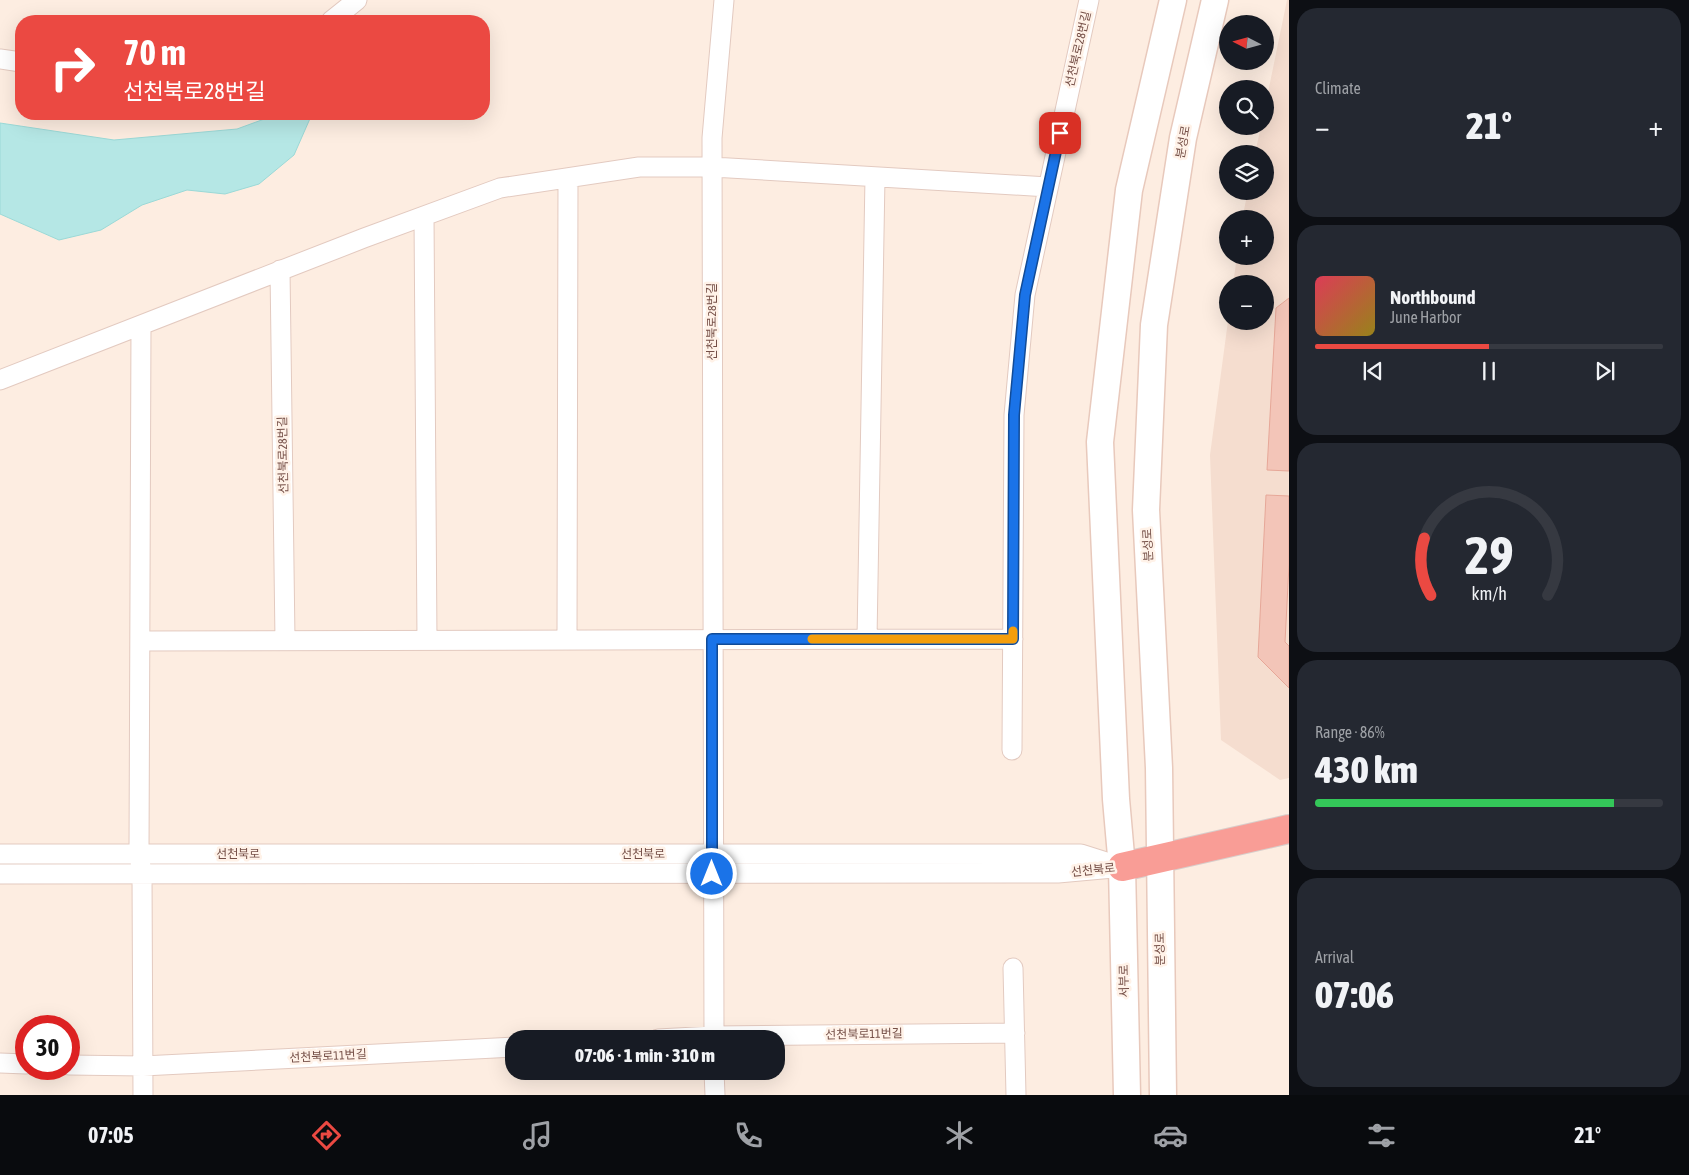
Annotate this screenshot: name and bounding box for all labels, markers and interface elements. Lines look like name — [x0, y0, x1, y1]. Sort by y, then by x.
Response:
street label: 선천북로28번길 — [1062, 10, 1094, 88]
north arrow — [1219, 15, 1274, 70]
map controls — [1219, 15, 1274, 330]
text: 70 m — [123, 32, 186, 72]
icon: right — [40, 35, 105, 100]
text: 선천북로28번길 — [123, 78, 265, 104]
text: Climate — [1315, 79, 1361, 97]
button: search — [1219, 80, 1274, 135]
text: 21° — [1466, 104, 1512, 147]
text: − — [1315, 110, 1330, 142]
text: + — [1648, 110, 1663, 142]
pin — [1039, 112, 1081, 154]
icon: arrive — [1046, 119, 1074, 147]
street label: 분성로 — [1173, 124, 1193, 160]
button: layers — [1219, 145, 1274, 200]
button: + — [1219, 210, 1274, 265]
button: − — [1219, 275, 1274, 330]
street label: 선천북로28번길 — [705, 283, 719, 361]
text: Northbound — [1390, 286, 1476, 308]
text: June Harbor — [1390, 308, 1461, 326]
icon: previous — [1359, 357, 1387, 385]
icon: pause — [1475, 357, 1503, 385]
icon: next — [1591, 357, 1619, 385]
street label: 선천북로28번길 — [275, 416, 291, 494]
text: 29 — [1465, 525, 1513, 585]
street label: 분성로 — [1140, 528, 1156, 562]
text: km/h — [1471, 583, 1507, 604]
text: Range · 86% — [1315, 723, 1385, 741]
text: 430 km — [1315, 748, 1418, 791]
street label: 선천북로 — [216, 847, 260, 861]
street label: 선천북로 — [621, 847, 665, 861]
position arrow — [685, 847, 737, 899]
street label: 선천북로 — [1070, 861, 1116, 879]
street label: 분성로 — [1153, 932, 1167, 966]
text: Arrival — [1315, 948, 1354, 966]
street label: 서부로 — [1117, 964, 1131, 998]
text: 07:06 — [1315, 973, 1394, 1016]
speed limit sign: 30 — [15, 1015, 80, 1080]
street label: 선천북로11번길 — [825, 1026, 903, 1042]
text: 07:06 · 1 min · 310 m — [575, 1044, 715, 1066]
street label: 선천북로11번길 — [289, 1047, 367, 1065]
icon: directions — [309, 1118, 344, 1153]
icon: music — [520, 1118, 555, 1153]
icon: phone — [731, 1118, 766, 1153]
icon: climate — [942, 1118, 977, 1153]
icon: car — [1153, 1118, 1188, 1153]
icon: filters — [1364, 1118, 1399, 1153]
text: 07:05 — [88, 1122, 134, 1148]
text: 21° — [1574, 1122, 1601, 1148]

